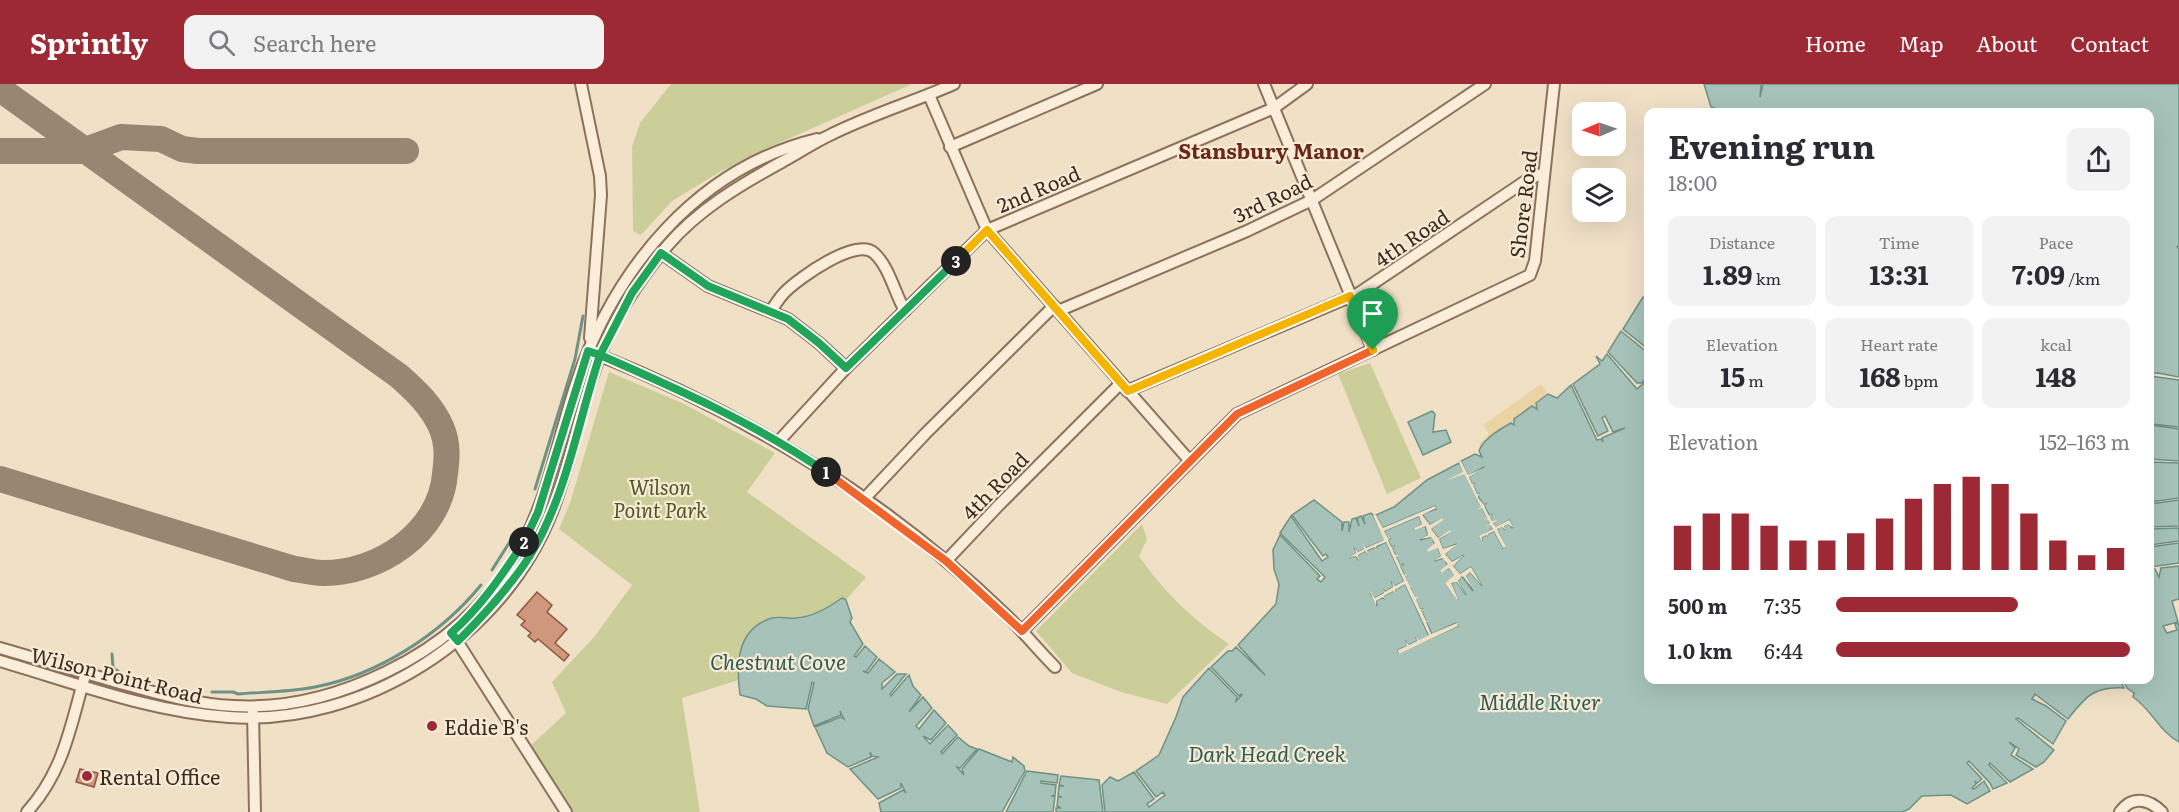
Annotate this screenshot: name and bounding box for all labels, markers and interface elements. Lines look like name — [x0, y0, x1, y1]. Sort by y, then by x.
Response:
search box — [184, 15, 604, 69]
text: Sprintly — [30, 21, 148, 63]
icon: search — [205, 26, 238, 59]
text: Search here — [253, 26, 376, 59]
text: Home — [1805, 27, 1866, 58]
text: Map — [1899, 27, 1943, 58]
text: About — [1976, 27, 2038, 58]
text: Contact — [2071, 27, 2149, 58]
north arrow — [1572, 102, 1626, 156]
map controls — [1572, 102, 1626, 222]
text: Evening run — [1668, 120, 1875, 169]
button: share — [2067, 128, 2130, 191]
district label: Stansbury Manor — [1178, 134, 1364, 165]
street label: Shore Road — [1500, 148, 1544, 260]
street label: 2nd Road — [992, 157, 1084, 219]
street label: 3rd Road — [1227, 165, 1317, 229]
text: 18:00 — [1668, 167, 1717, 197]
button: layers — [1572, 168, 1626, 222]
street label: 4th Road — [1367, 201, 1455, 273]
text: Distance — [1709, 230, 1775, 254]
text: Time — [1879, 230, 1919, 254]
text: Pace — [2039, 230, 2073, 254]
pin: 3 — [941, 246, 971, 276]
text: 3 — [952, 249, 960, 273]
text: 1.89 — [1703, 254, 1753, 293]
text: 13:31 — [1870, 254, 1928, 293]
text: 7:09 — [2012, 254, 2065, 293]
text: km — [1753, 266, 1781, 290]
text: /km — [2065, 266, 2100, 290]
pin — [1347, 288, 1398, 350]
icon: arrive — [1356, 297, 1389, 330]
text: Elevation — [1706, 332, 1778, 356]
text: Heart rate — [1860, 332, 1938, 356]
text: kcal — [2040, 332, 2072, 356]
text: 15 — [1720, 356, 1745, 395]
text: 168 — [1859, 356, 1901, 395]
text: 148 — [2036, 356, 2076, 395]
text: m — [1745, 368, 1764, 392]
text: bpm — [1901, 368, 1939, 392]
text: Elevation — [1668, 426, 1758, 456]
text: 152–163 m — [2039, 426, 2130, 456]
street label: 4th Road — [954, 444, 1034, 526]
pin: 1 — [811, 457, 841, 487]
text: 1 — [823, 460, 829, 484]
park label: Wilson Point Park — [613, 471, 707, 524]
pin: 2 — [509, 527, 539, 557]
text: 2 — [520, 530, 528, 554]
text: 500 m — [1668, 590, 1727, 620]
text: 7:35 — [1764, 590, 1801, 620]
text: 1.0 km — [1668, 635, 1733, 665]
text: 6:44 — [1764, 635, 1803, 665]
street label: Wilson Point Road — [28, 638, 206, 710]
water label: Chestnut Cove — [710, 645, 846, 676]
water label: Middle River — [1479, 685, 1601, 716]
place label: Eddie B's — [444, 711, 528, 741]
marker: Eddie B's — [425, 719, 439, 733]
water label: Dark Head Creek — [1188, 737, 1347, 768]
place label: Rental Office — [99, 761, 220, 791]
marker: Rental Office — [80, 769, 94, 783]

